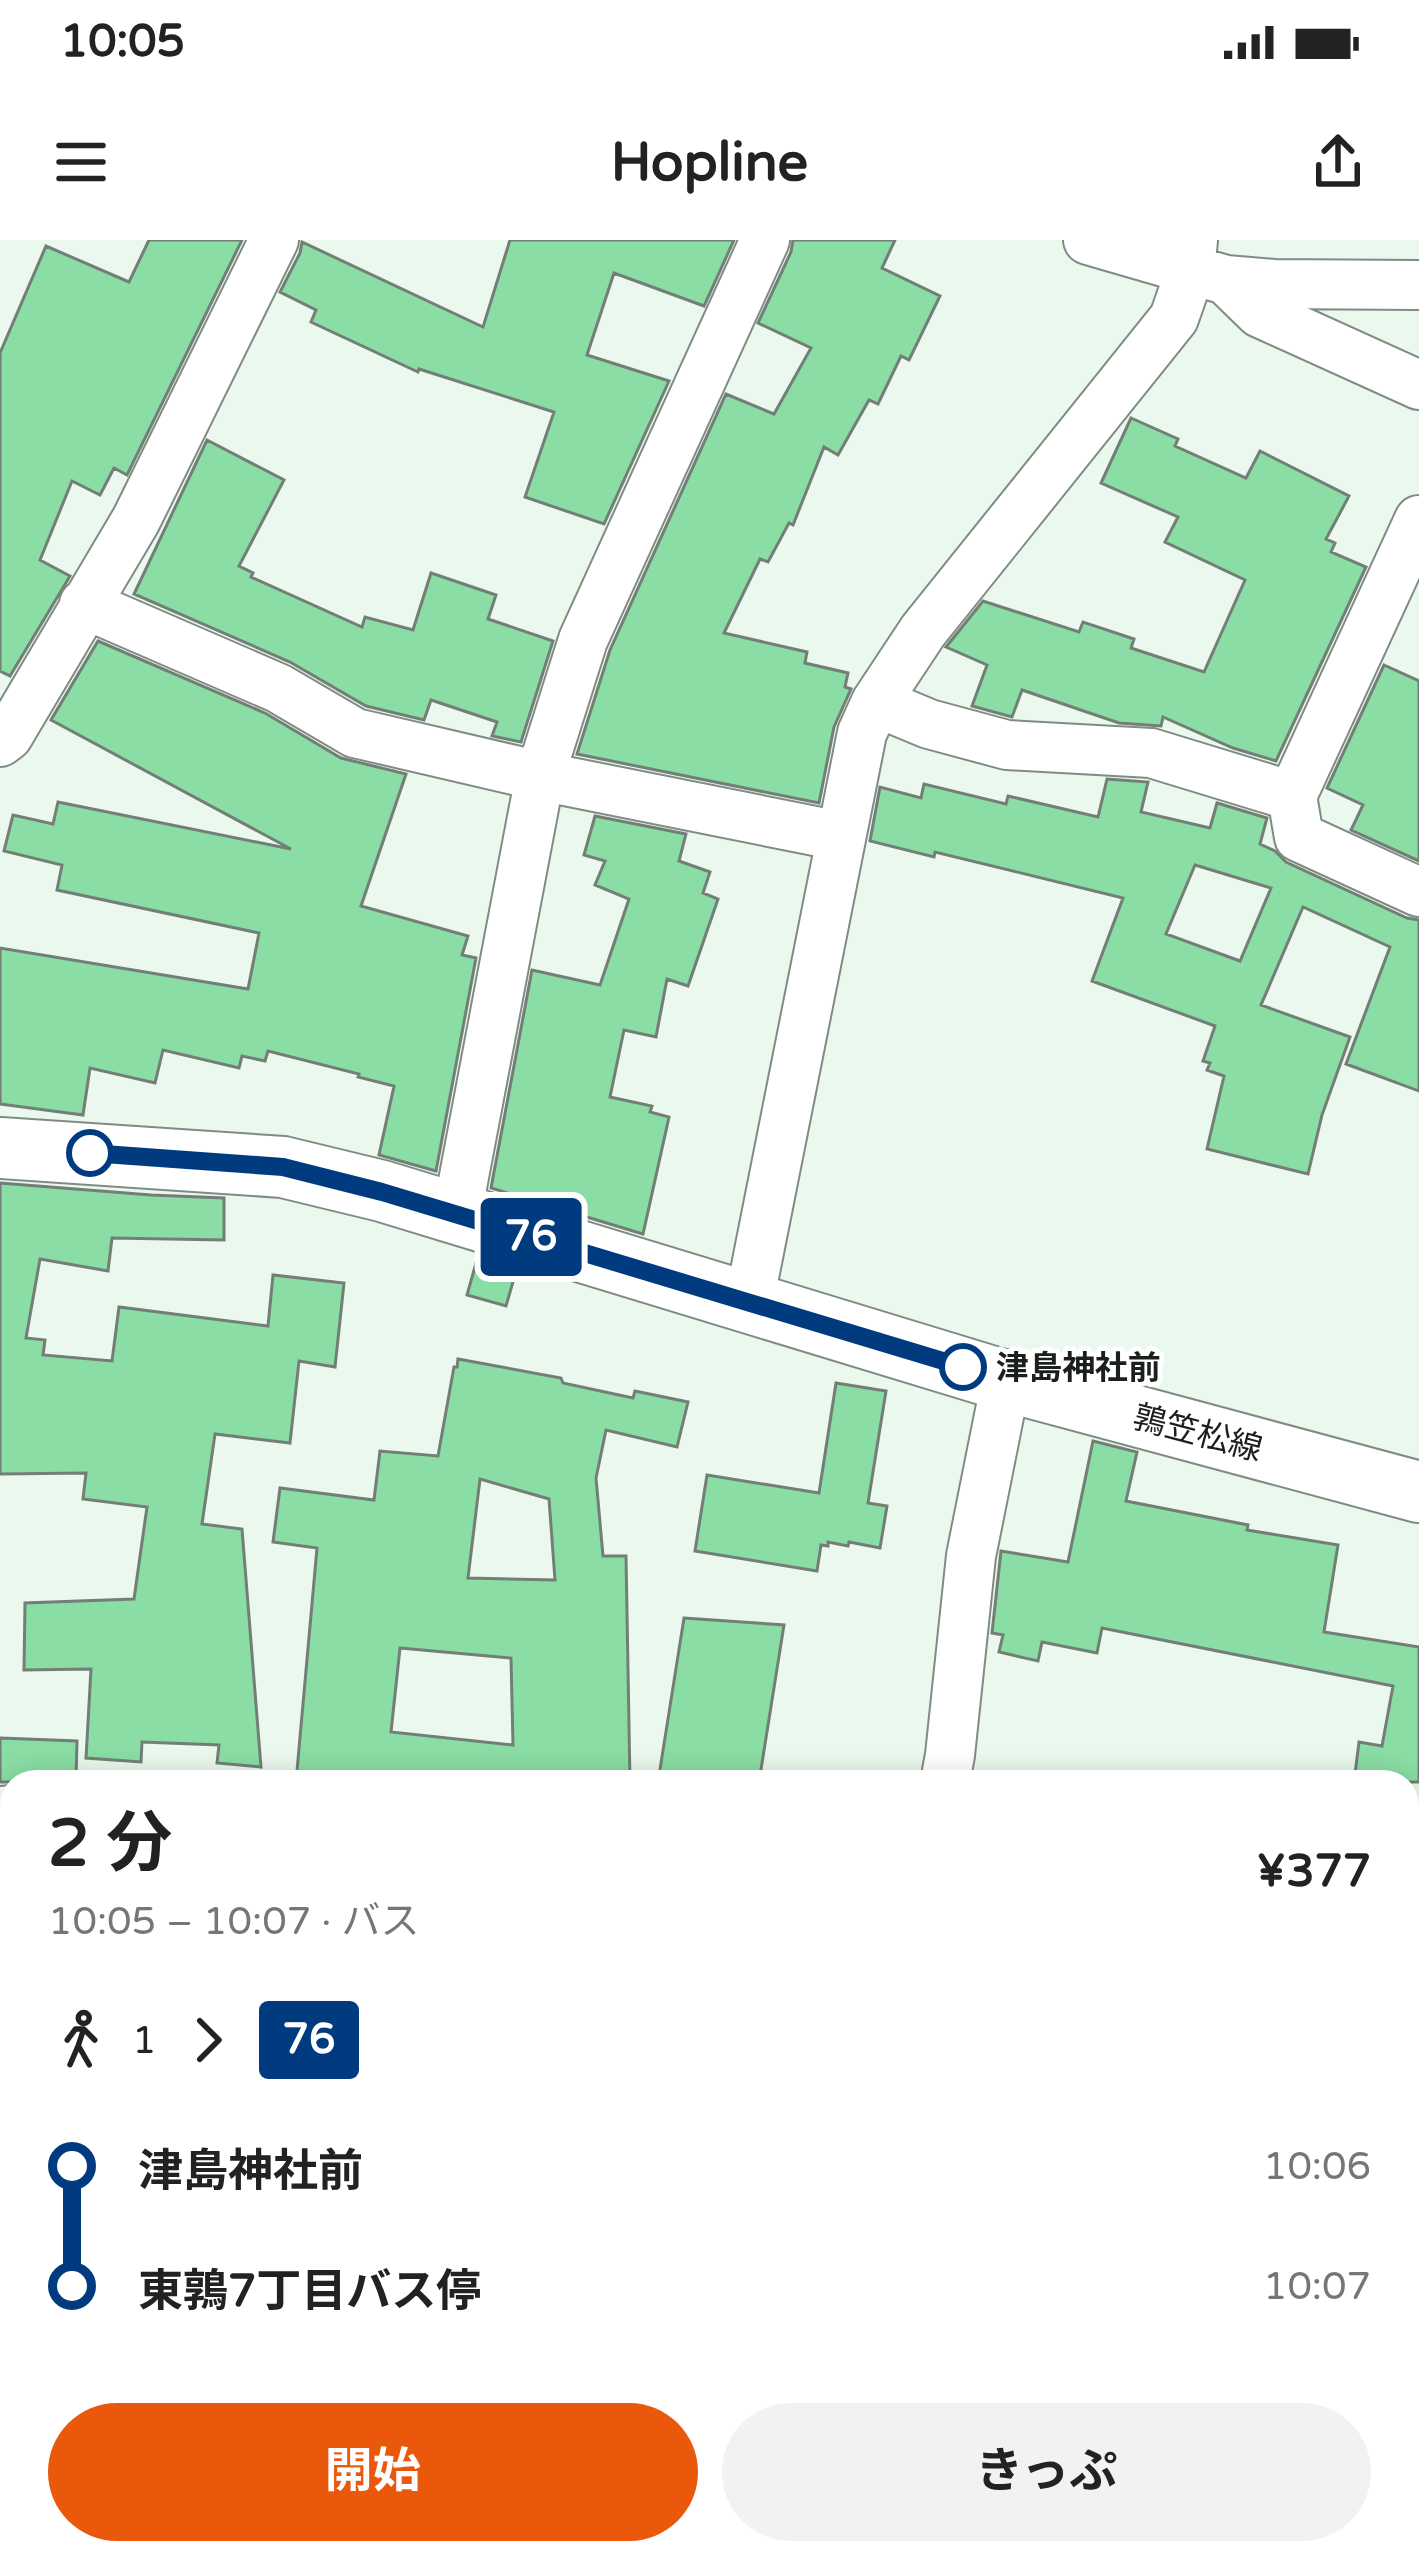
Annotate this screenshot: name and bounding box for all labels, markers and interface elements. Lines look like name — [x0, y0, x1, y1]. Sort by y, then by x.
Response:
text: 10:05 — [60, 15, 185, 69]
icon: menu — [48, 129, 114, 195]
icon: share — [1305, 129, 1371, 195]
text: Hopline — [611, 130, 808, 195]
unlabelled marker — [68, 1131, 112, 1175]
line badge: 76 — [477, 1198, 585, 1276]
text: 76 — [505, 1211, 557, 1262]
marker: 津島神社前 — [941, 1345, 985, 1389]
place label: 津島神社前 — [996, 1349, 1161, 1388]
street label: 鶉笠松線 — [1129, 1398, 1266, 1469]
text: 2 分 — [48, 1804, 173, 1884]
text: ¥377 — [1257, 1845, 1371, 1899]
text: 10:05 – 10:07 · バス — [48, 1898, 420, 1945]
icon: walk — [48, 2007, 114, 2073]
icon: forward — [175, 2007, 241, 2073]
text: 76 — [283, 2014, 335, 2065]
text: 1 — [132, 2017, 157, 2064]
text: 10:06 — [1263, 2143, 1371, 2190]
text: 津島神社前 — [138, 2145, 363, 2199]
text: 10:07 — [1263, 2263, 1371, 2310]
text: 東鶉7丁目バス停 — [138, 2265, 481, 2319]
button: 開始 — [48, 2403, 698, 2541]
button: きっぷ — [722, 2403, 1371, 2541]

